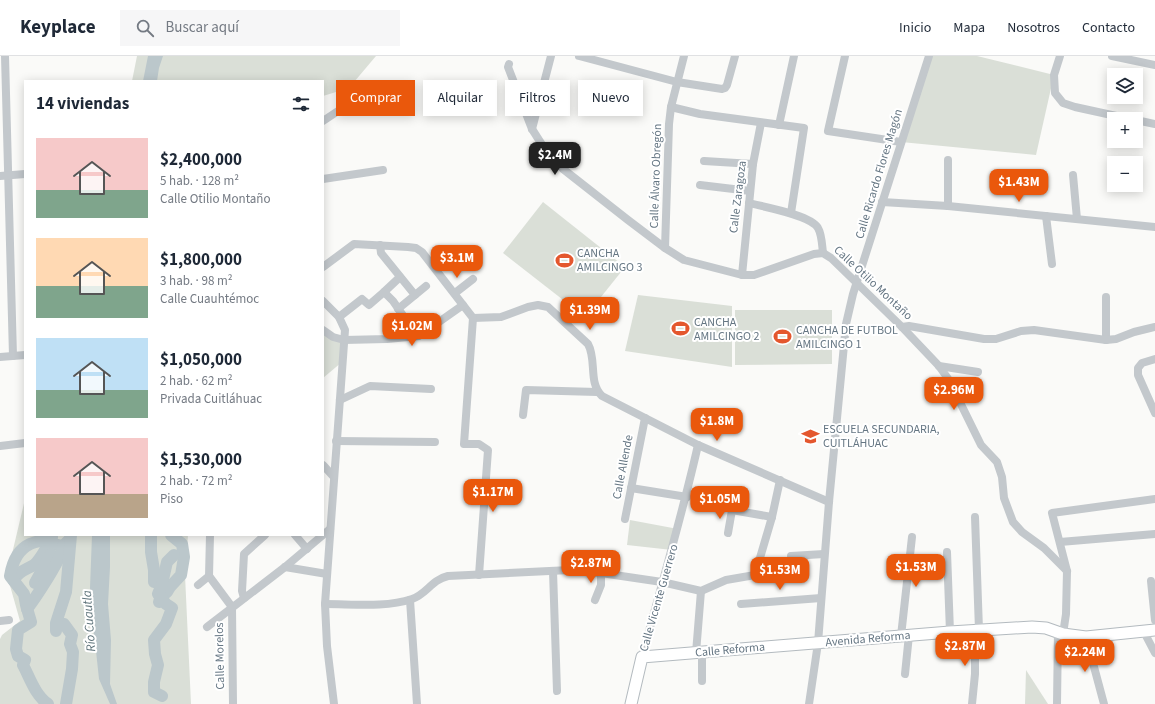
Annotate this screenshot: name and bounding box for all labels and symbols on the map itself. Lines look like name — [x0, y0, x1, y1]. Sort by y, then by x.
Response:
street label: Calle Ricardo Flores Magón — [851, 107, 907, 241]
street label: Calle Álvaro Obregón — [646, 123, 666, 229]
pin: $2.4M — [527, 142, 583, 176]
street label: Calle Zaragoza — [725, 160, 751, 234]
pin: $1.43M — [986, 169, 1052, 203]
street label: Calle Otilio Montaño — [830, 242, 916, 324]
pin: $3.1M — [429, 245, 485, 279]
place label: CANCHA AMILCINGO 3 — [577, 245, 642, 276]
sports icon: CANCHA AMILCINGO 3 — [554, 250, 574, 270]
pin: $1.39M — [557, 297, 623, 331]
pin: $1.02M — [379, 313, 445, 347]
place label: CANCHA AMILCINGO 2 — [694, 314, 759, 345]
sports icon: CANCHA AMILCINGO 2 — [671, 319, 691, 339]
place label: CANCHA DE FUTBOL AMILCINGO 1 — [796, 322, 898, 353]
sports icon: CANCHA DE FUTBOL AMILCINGO 1 — [773, 327, 793, 347]
pin: $2.96M — [921, 377, 987, 411]
pin: $1.8M — [689, 408, 745, 442]
place label: ESCUELA SECUNDARIA, CUITLÁHUAC — [823, 421, 939, 452]
school or university icon: ESCUELA SECUNDARIA, CUITLÁHUAC — [800, 426, 820, 446]
street label: Calle Allende — [608, 433, 638, 501]
pin: $1.17M — [460, 479, 526, 513]
pin: $1.05M — [687, 486, 753, 520]
street label: Calle Vicente Guerrero — [636, 542, 682, 654]
pin: $2.87M — [558, 550, 624, 584]
pin: $1.53M — [883, 554, 949, 588]
pin: $1.53M — [747, 557, 813, 591]
water label: Río Cuautla — [78, 590, 100, 652]
street label: Calle Morelos — [211, 622, 229, 690]
street label: Avenida Reforma — [825, 627, 911, 651]
pin: $2.87M — [932, 633, 998, 667]
street label: Calle Reforma — [694, 638, 766, 662]
pin: $2.24M — [1052, 639, 1118, 673]

